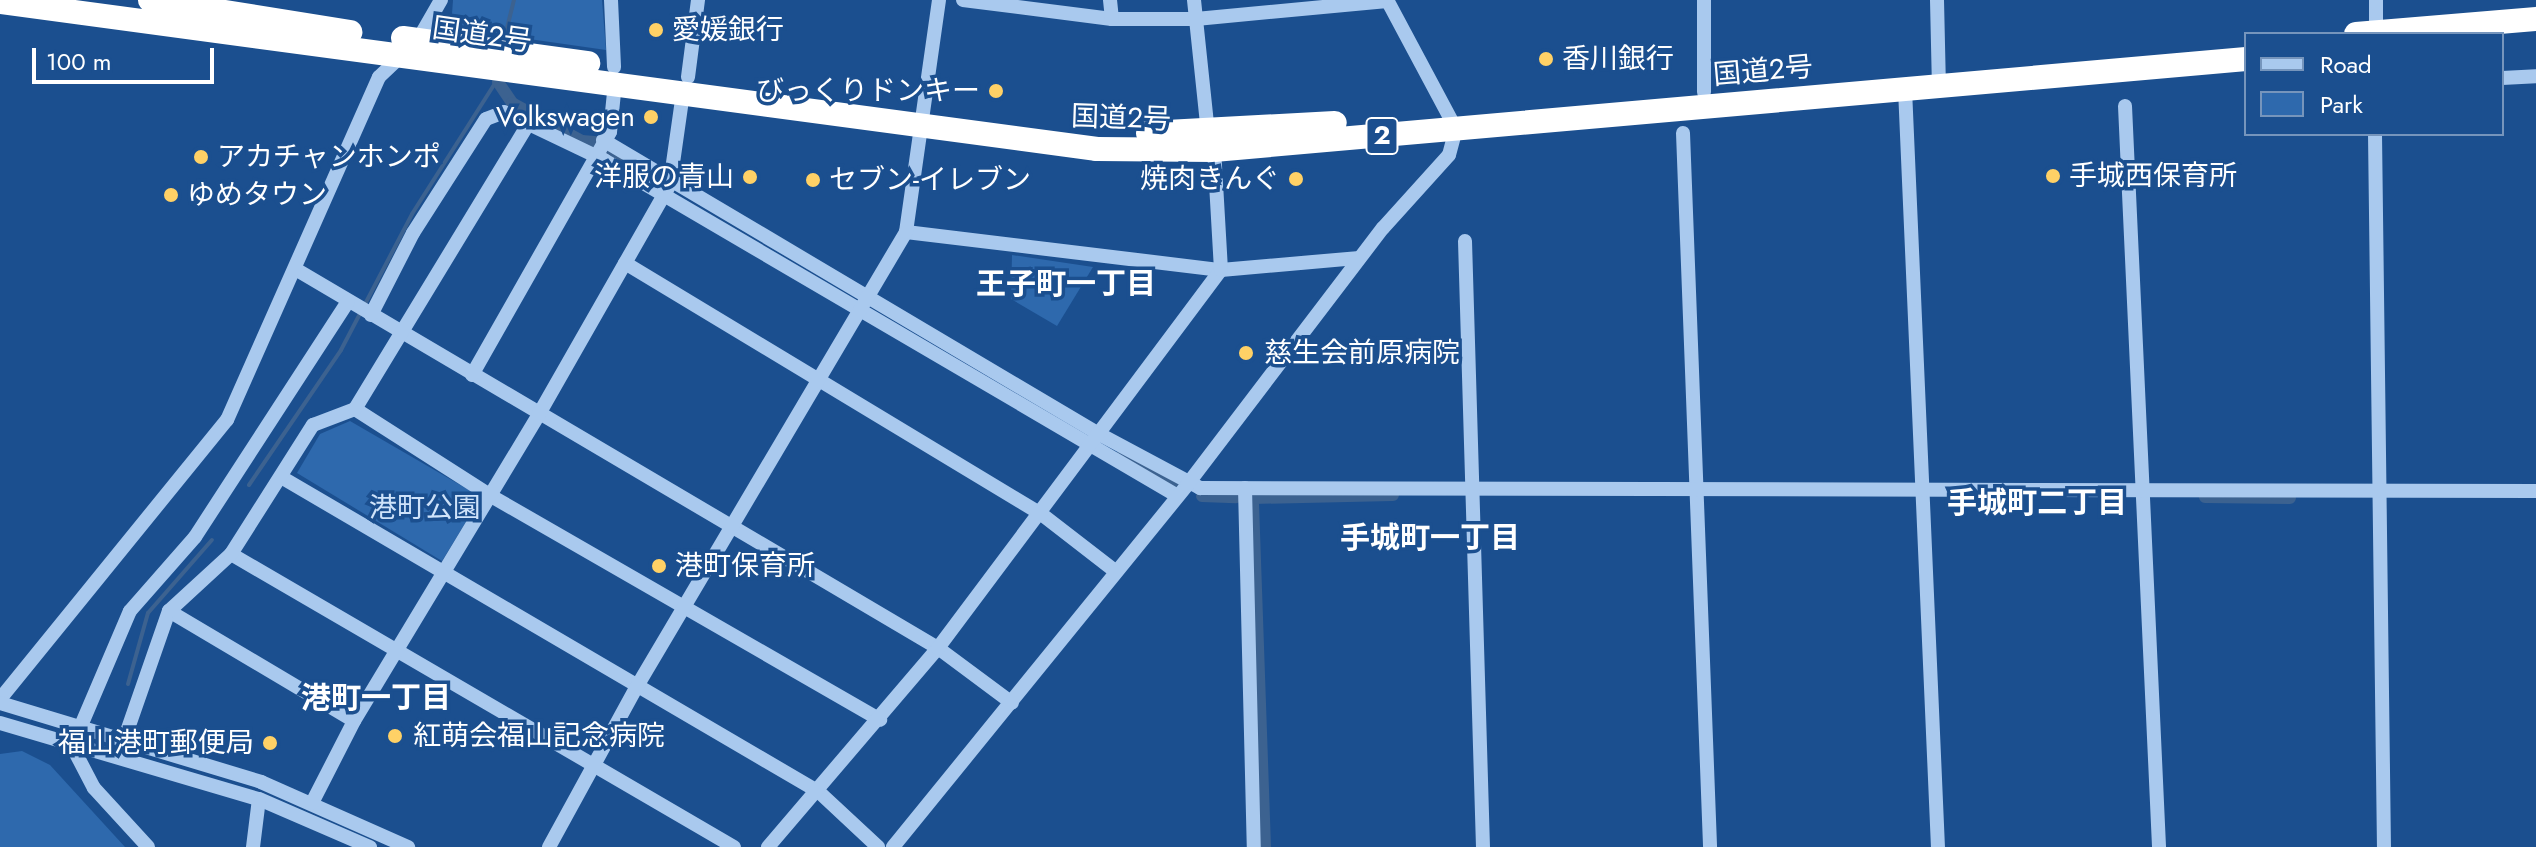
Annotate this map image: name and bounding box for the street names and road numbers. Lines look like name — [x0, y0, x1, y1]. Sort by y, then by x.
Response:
street label: 国道2号 — [430, 11, 534, 59]
street label: 国道2号 — [1712, 50, 1814, 92]
street label: 国道2号 — [1070, 99, 1172, 137]
road number: 2 — [1364, 114, 1400, 158]

